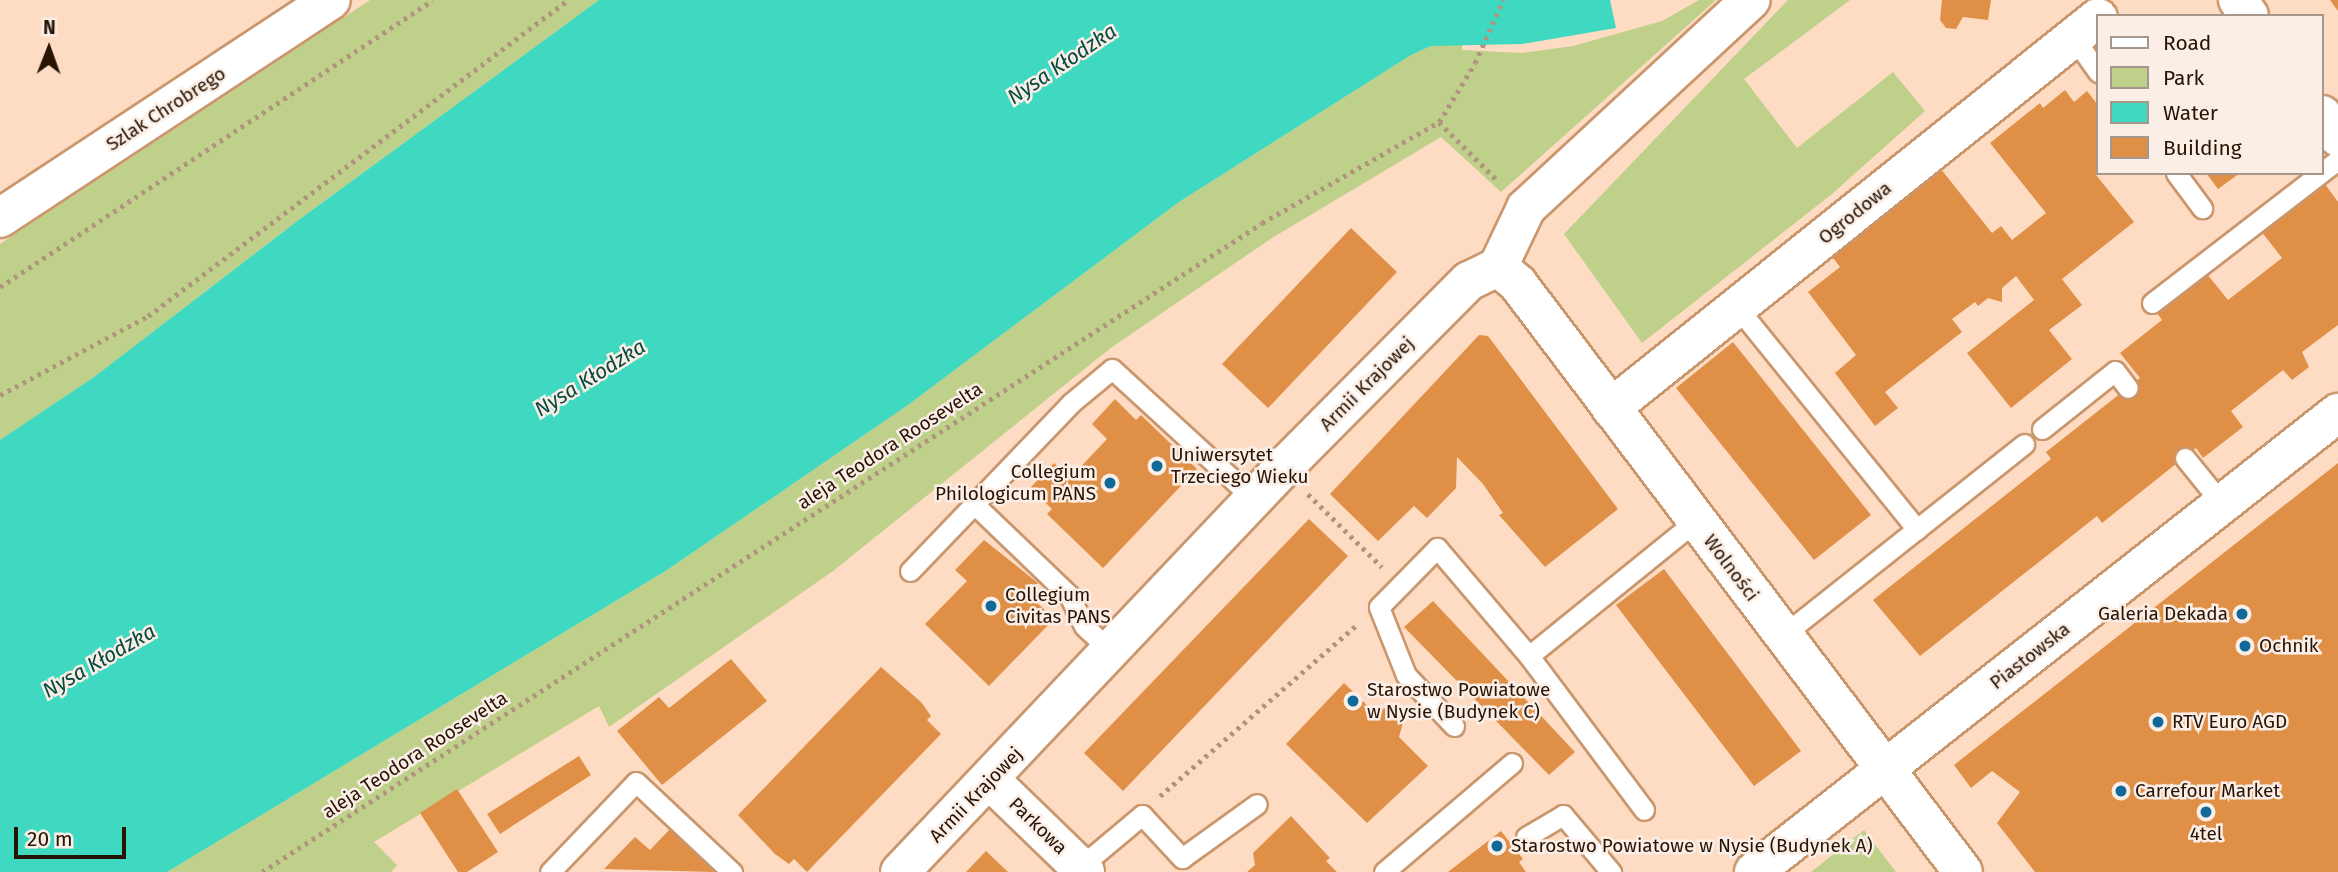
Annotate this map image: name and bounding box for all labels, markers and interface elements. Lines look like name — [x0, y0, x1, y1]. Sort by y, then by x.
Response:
north arrow — [14, 14, 84, 84]
legend — [2096, 14, 2324, 175]
text: N — [43, 16, 56, 39]
water label: Nysa Kłodzka — [1003, 18, 1121, 110]
text: Road — [2163, 30, 2211, 56]
street label: Szlak Chrobrego — [102, 62, 230, 156]
text: Park — [2163, 65, 2204, 91]
text: Water — [2163, 100, 2218, 126]
text: Building — [2163, 135, 2242, 161]
street label: Ogrodowa — [1814, 177, 1896, 249]
street label: Armii Krajowej — [1315, 332, 1419, 436]
water label: Nysa Kłodzka — [530, 334, 650, 422]
street label: aleja Teodora Roosevelta — [793, 378, 987, 514]
place label: Uniwersytet Trzeciego Wieku — [1171, 444, 1308, 488]
marker: Uniwersytet Trzeciego Wieku — [1149, 458, 1165, 474]
place label: Collegium Philologicum PANS — [935, 461, 1096, 505]
marker: Collegium Philologicum PANS — [1102, 475, 1118, 491]
street label: Wolności — [1699, 530, 1763, 606]
place label: Collegium Civitas PANS — [1005, 584, 1111, 628]
marker: Collegium Civitas PANS — [983, 598, 999, 614]
place label: Galeria Dekada — [2098, 603, 2228, 625]
marker: Galeria Dekada — [2234, 606, 2250, 622]
street label: Piastowska — [1985, 618, 2075, 694]
water label: Nysa Kłodzka — [38, 619, 160, 703]
place label: Ochnik — [2259, 635, 2319, 657]
marker: Ochnik — [2237, 638, 2253, 654]
place label: Starostwo Powiatowe w Nysie (Budynek C) — [1367, 679, 1550, 723]
street label: aleja Teodora Roosevelta — [318, 687, 512, 823]
marker: Starostwo Powiatowe w Nysie (Budynek C) — [1345, 693, 1361, 709]
place label: RTV Euro AGD — [2172, 711, 2287, 733]
marker: RTV Euro AGD — [2150, 714, 2166, 730]
street label: Armii Krajowej — [925, 742, 1027, 848]
place label: Carrefour Market — [2135, 780, 2280, 802]
marker: Carrefour Market — [2113, 783, 2129, 799]
street label: Parkowa — [1004, 793, 1072, 859]
marker: 4tel — [2198, 804, 2214, 820]
scale bar — [18, 812, 130, 856]
place label: 4tel — [2190, 823, 2222, 845]
text: 20 m — [27, 826, 73, 852]
place label: Starostwo Powiatowe w Nysie (Budynek A) — [1511, 835, 1873, 857]
marker: Starostwo Powiatowe w Nysie (Budynek A) — [1489, 838, 1505, 854]

